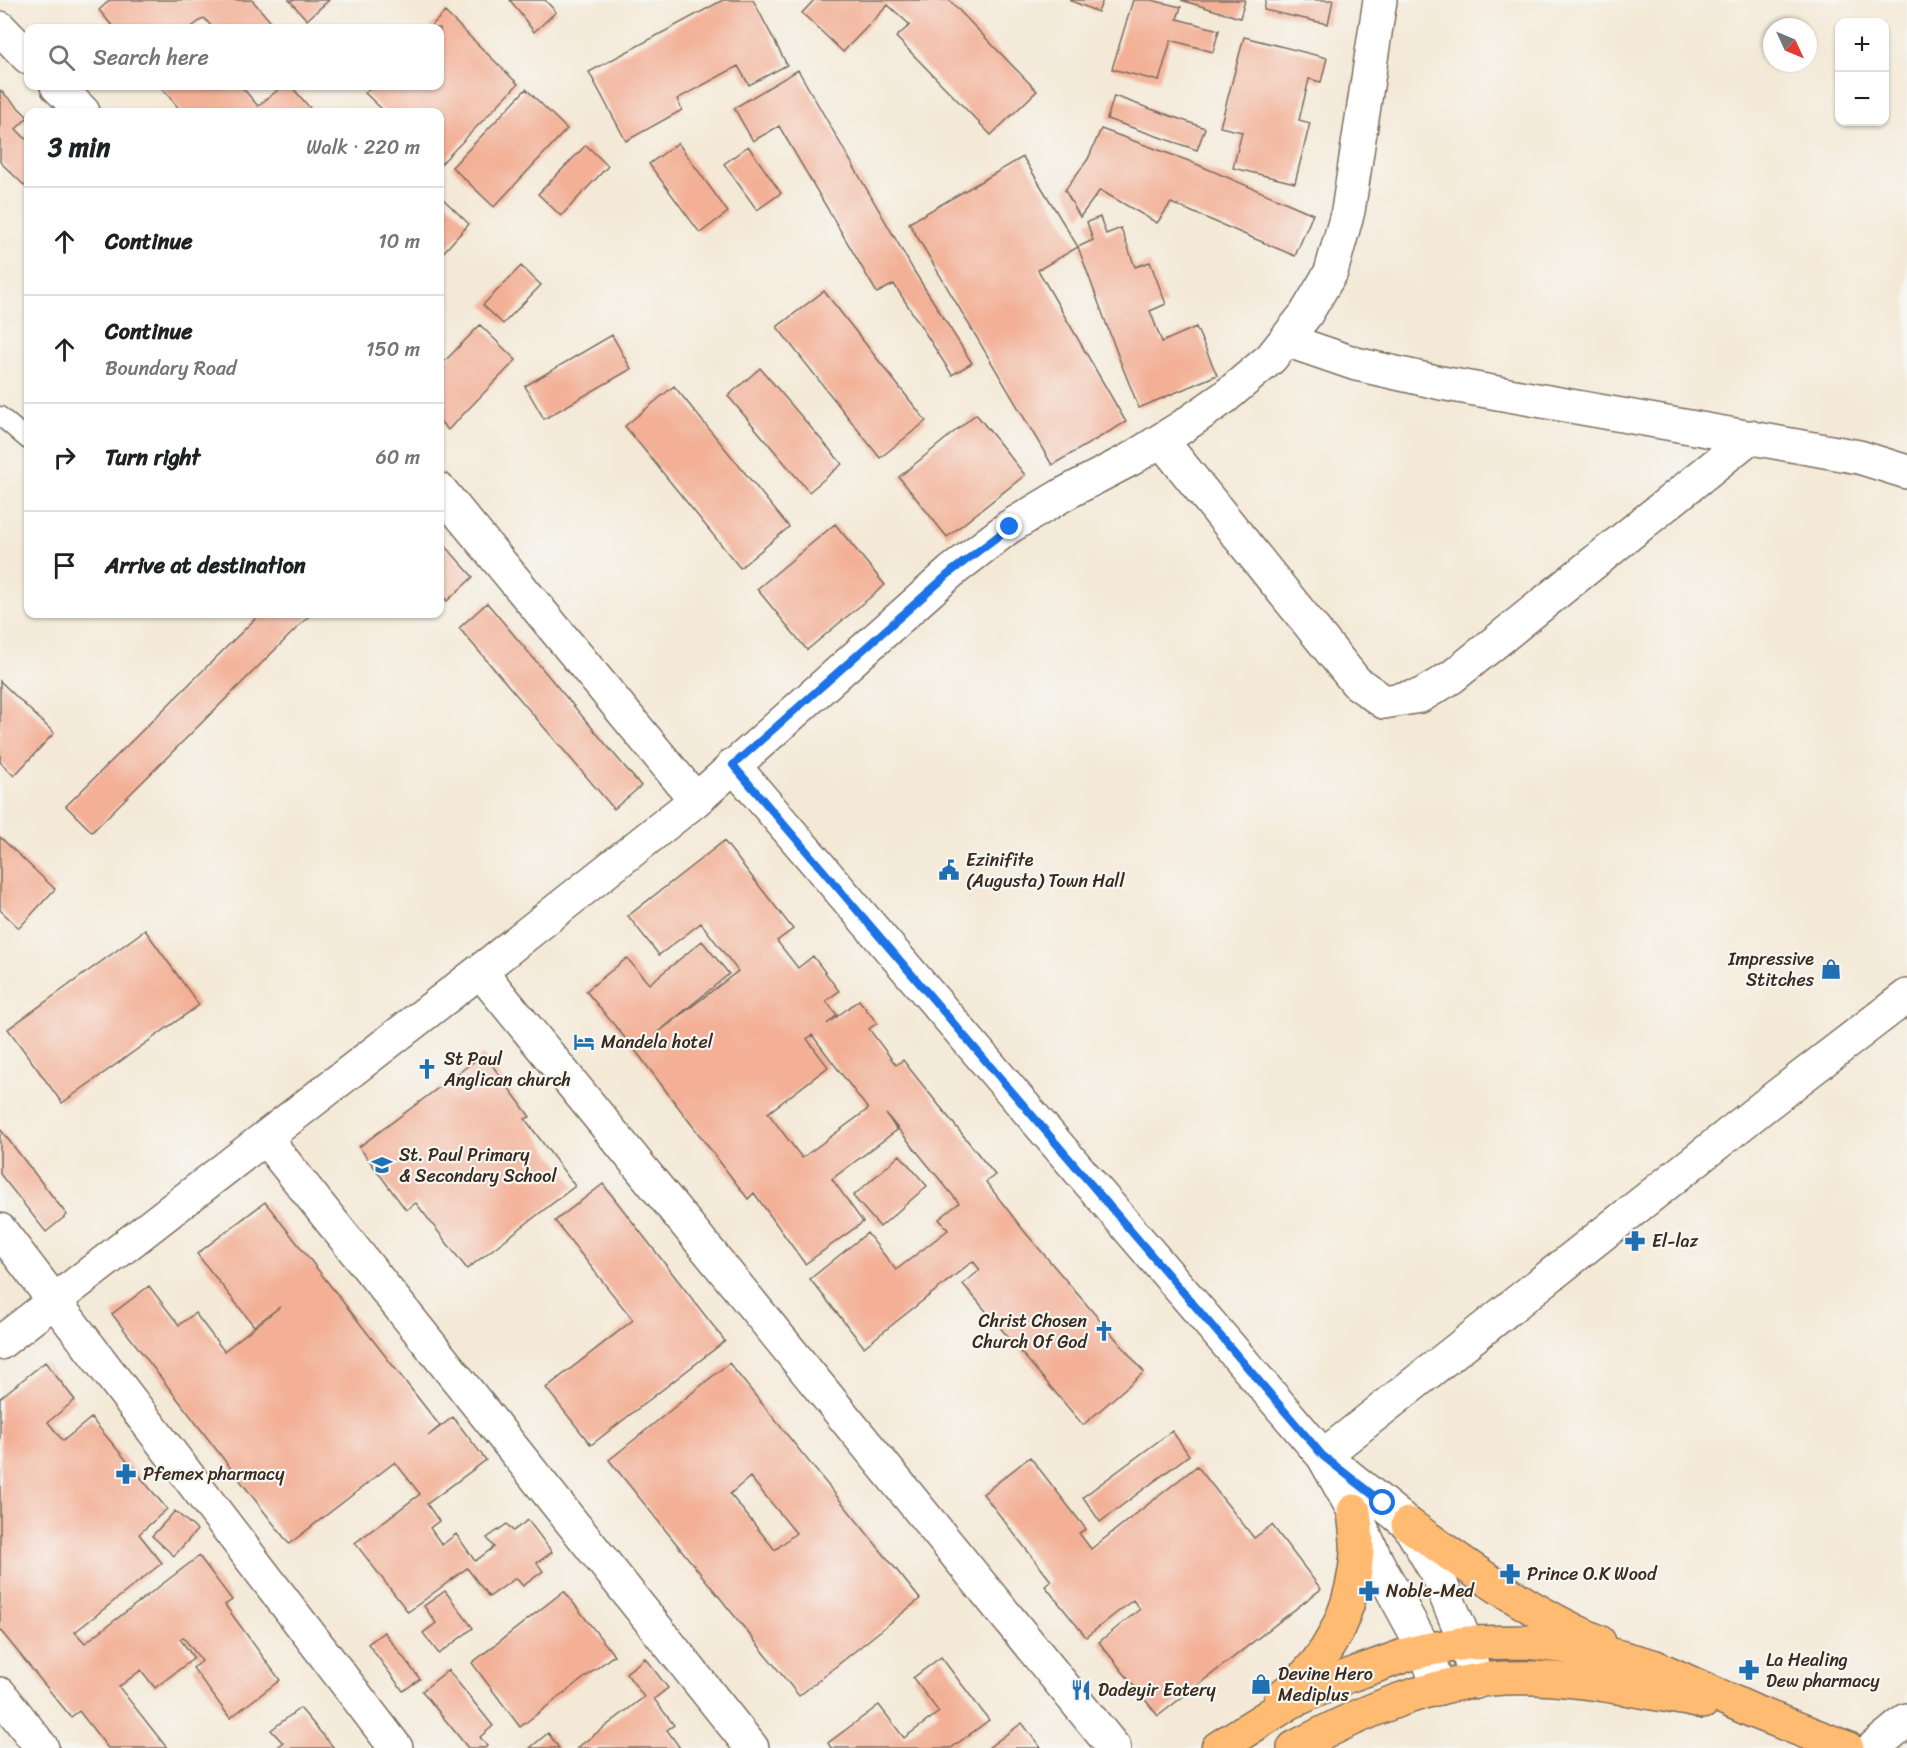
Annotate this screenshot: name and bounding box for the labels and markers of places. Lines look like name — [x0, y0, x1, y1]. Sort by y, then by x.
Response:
place label: Ezinifite (Augusta) Town Hall — [966, 844, 1125, 897]
public building icon: Ezinifite (Augusta) Town Hall — [937, 858, 961, 882]
place label: Impressive Stitches — [1727, 943, 1815, 996]
shop icon: Impressive Stitches — [1819, 957, 1843, 981]
place label: Mandela hotel — [601, 1026, 714, 1058]
hotel icon: Mandela hotel — [572, 1030, 596, 1054]
place label: St Paul Anglican church — [443, 1043, 571, 1096]
church icon: St Paul Anglican church — [415, 1057, 439, 1081]
place label: St. Paul Primary & Secondary School — [399, 1139, 557, 1192]
school or university icon: St. Paul Primary & Secondary School — [370, 1153, 394, 1177]
place label: El-laz — [1652, 1225, 1699, 1257]
pharmacy icon: El-laz — [1623, 1229, 1647, 1253]
place label: Christ Chosen Church Of God — [972, 1305, 1089, 1358]
church icon: Christ Chosen Church Of God — [1092, 1319, 1116, 1343]
place label: Pfemex pharmacy — [143, 1458, 285, 1490]
pharmacy icon: Pfemex pharmacy — [114, 1462, 138, 1486]
place label: Prince O.K Wood — [1527, 1558, 1658, 1590]
pharmacy icon: Prince O.K Wood — [1498, 1562, 1522, 1586]
place label: Noble-Med — [1386, 1575, 1475, 1607]
pharmacy icon: Noble-Med — [1357, 1579, 1381, 1603]
place label: La Healing Dew pharmacy — [1766, 1644, 1880, 1697]
place label: Devine Hero Mediplus — [1278, 1658, 1373, 1711]
pharmacy icon: La Healing Dew pharmacy — [1737, 1658, 1761, 1682]
shop icon: Devine Hero Mediplus — [1249, 1672, 1273, 1696]
place label: Dadeyir Eatery — [1098, 1674, 1216, 1706]
restaurant icon: Dadeyir Eatery — [1069, 1678, 1093, 1702]

